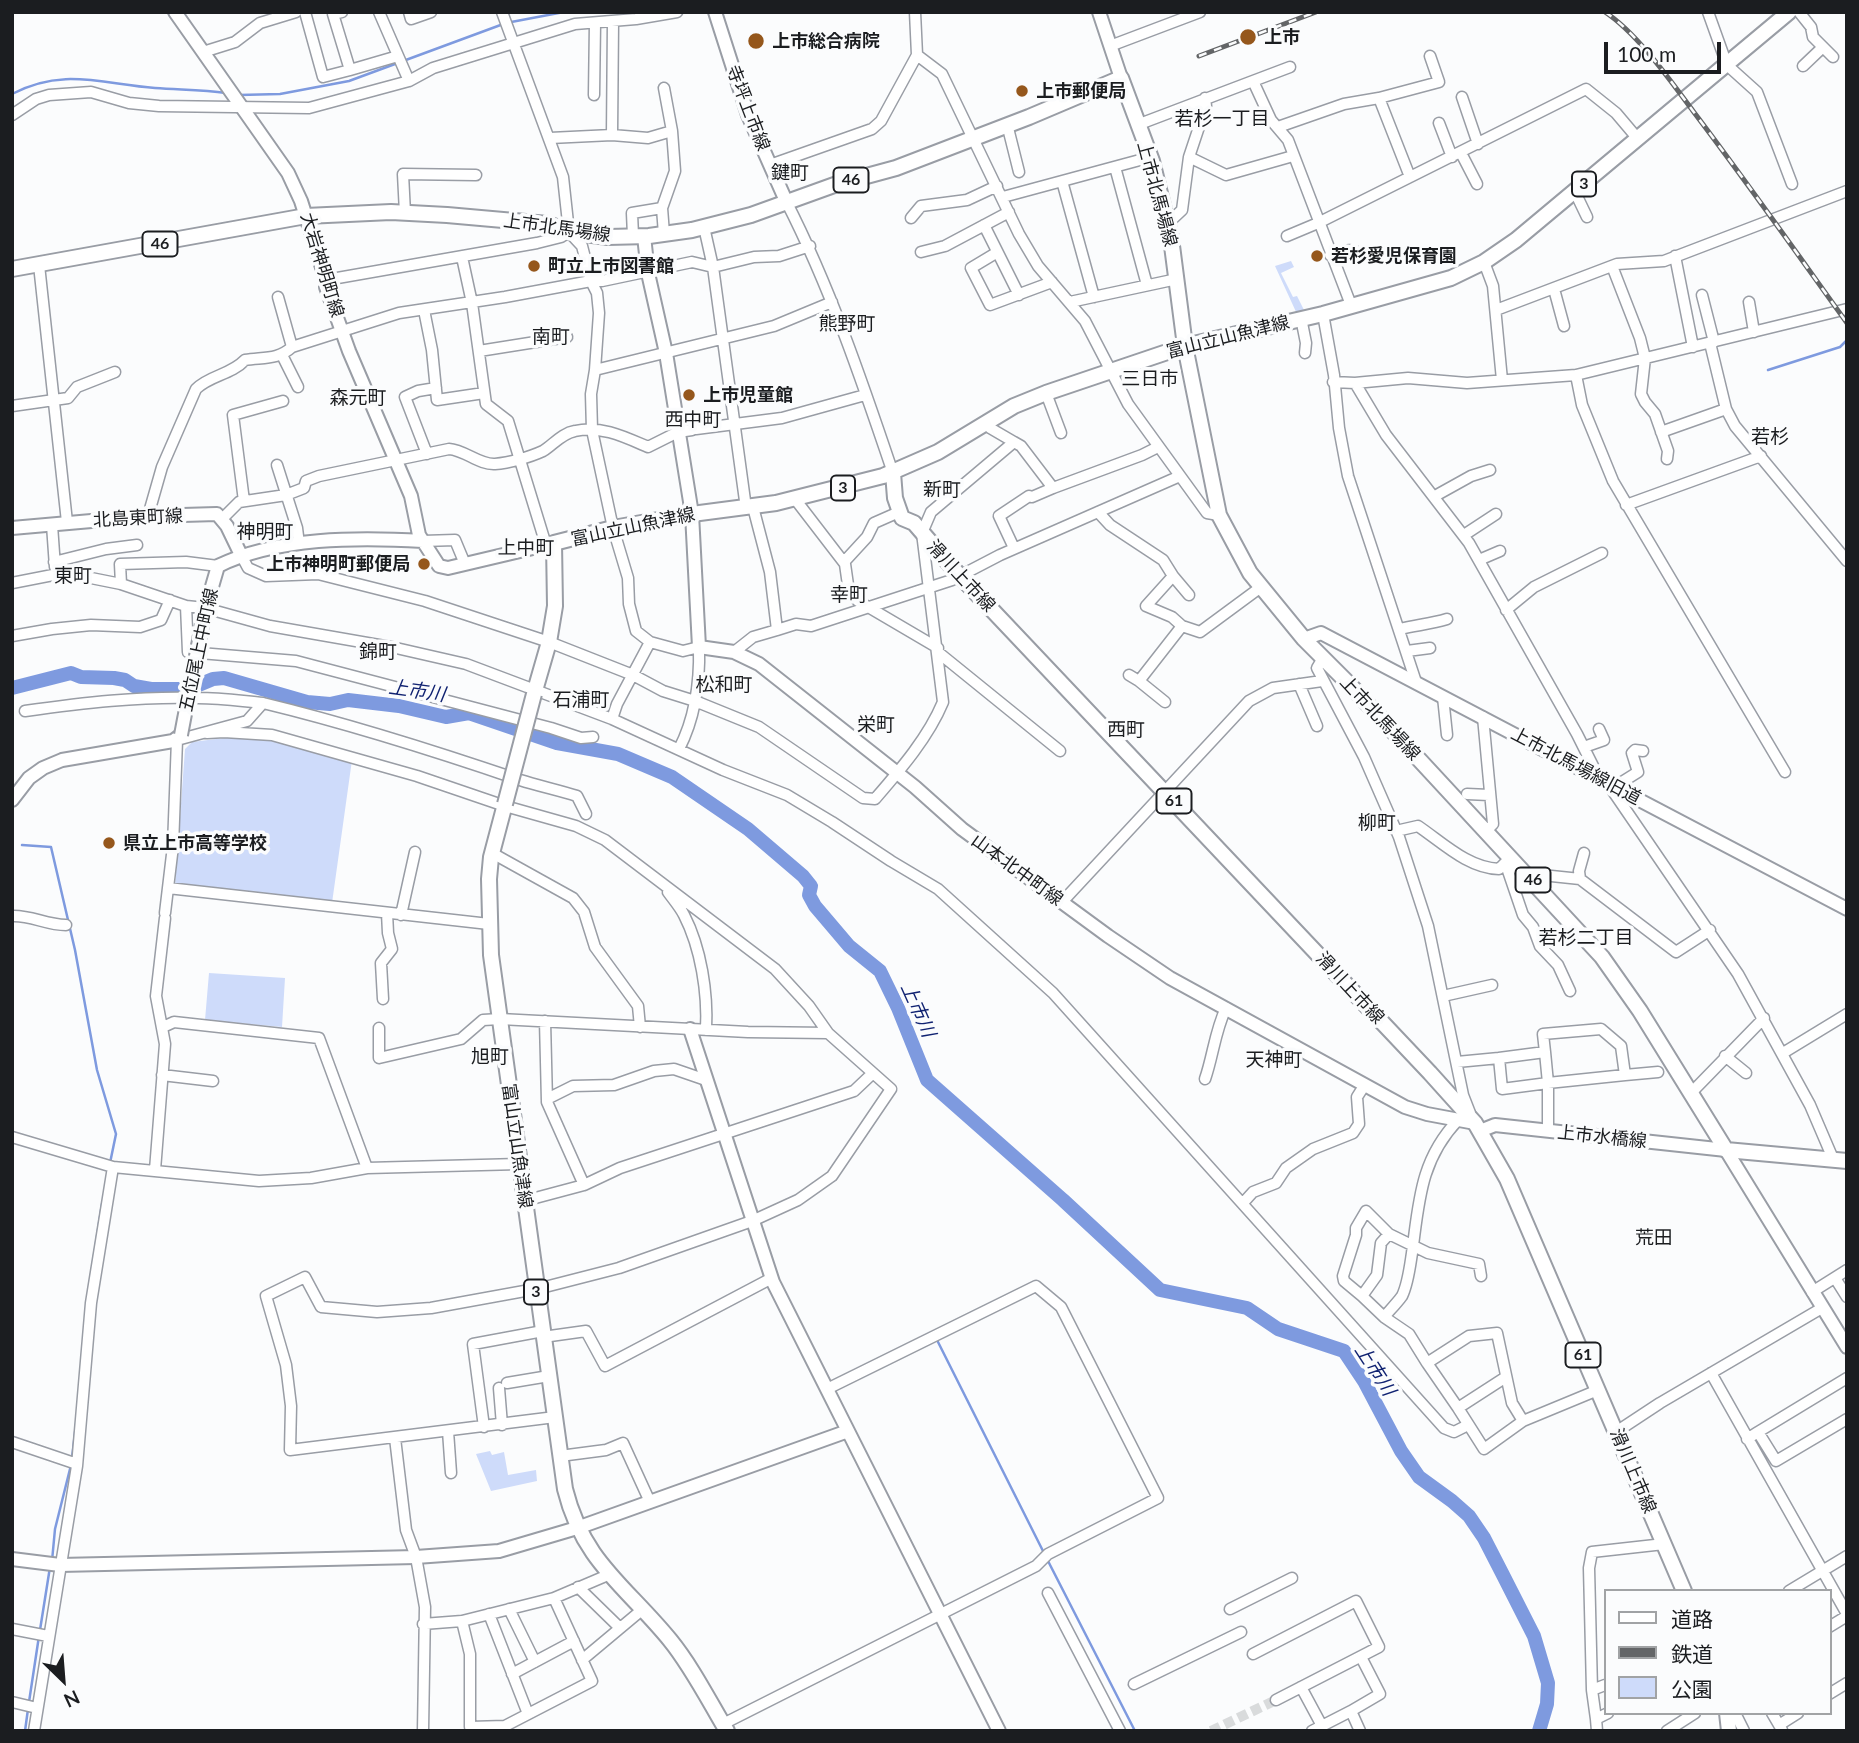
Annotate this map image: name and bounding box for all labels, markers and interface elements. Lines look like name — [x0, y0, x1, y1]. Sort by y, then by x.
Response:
place label: 上市 — [1264, 26, 1300, 48]
marker: 上市 — [1238, 27, 1258, 47]
scale bar — [1607, 28, 1724, 72]
place label: 上市総合病院 — [772, 30, 880, 52]
marker: 上市総合病院 — [746, 31, 766, 51]
text: 100 m — [1617, 41, 1676, 66]
street label: 寺坪上市線 — [722, 62, 774, 154]
place label: 上市郵便局 — [1036, 80, 1126, 102]
marker: 上市郵便局 — [1014, 83, 1030, 99]
district label: 若杉一丁目 — [1175, 108, 1269, 130]
street label: 上市北馬場線 — [1133, 139, 1181, 249]
district label: 鍵町 — [771, 162, 809, 184]
road number: 46 — [834, 168, 868, 192]
road number: 3 — [1572, 172, 1596, 196]
street label: 大岩神明町線 — [296, 210, 348, 320]
street label: 上市北馬場線 — [502, 210, 612, 246]
road number: 46 — [142, 232, 178, 256]
place label: 若杉愛児保育園 — [1331, 245, 1457, 267]
marker: 若杉愛児保育園 — [1309, 248, 1325, 264]
place label: 町立上市図書館 — [548, 255, 674, 277]
marker: 町立上市図書館 — [526, 258, 542, 274]
street label: 富山立山魚津線 — [1164, 311, 1292, 363]
district label: 熊野町 — [819, 313, 875, 335]
district label: 南町 — [532, 326, 570, 348]
district label: 三日市 — [1122, 368, 1178, 390]
place label: 上市児童館 — [703, 384, 793, 406]
district label: 森元町 — [330, 387, 386, 409]
marker: 上市児童館 — [681, 387, 697, 403]
district label: 西中町 — [665, 409, 721, 431]
district label: 若杉 — [1751, 426, 1789, 448]
road number: 3 — [831, 475, 855, 500]
district label: 新町 — [923, 479, 961, 501]
street label: 富山立山魚津線 — [569, 503, 697, 551]
street label: 北島東町線 — [92, 505, 184, 531]
district label: 神明町 — [237, 521, 293, 543]
street label: 滑川上市線 — [922, 536, 1000, 616]
district label: 上中町 — [498, 537, 554, 559]
place label: 上市神明町郵便局 — [266, 553, 410, 575]
marker: 上市神明町郵便局 — [416, 556, 432, 572]
district label: 東町 — [54, 565, 92, 587]
district label: 幸町 — [830, 584, 868, 606]
street label: 五位尾上中町線 — [175, 586, 223, 714]
district label: 錦町 — [359, 641, 397, 663]
street label: 上市北馬場線 — [1335, 671, 1425, 765]
district label: 松和町 — [696, 674, 752, 696]
water label: 上市川 — [387, 676, 447, 706]
district label: 石浦町 — [553, 689, 609, 711]
district label: 栄町 — [857, 714, 895, 736]
district label: 西町 — [1107, 719, 1145, 741]
street label: 上市北馬場線旧道 — [1507, 723, 1645, 809]
road number: 61 — [1156, 788, 1192, 814]
district label: 柳町 — [1358, 812, 1396, 834]
street label: 山本北中町線 — [967, 830, 1067, 910]
place label: 県立上市高等学校 — [123, 832, 267, 854]
marker: 県立上市高等学校 — [101, 835, 117, 851]
road number: 46 — [1516, 867, 1550, 892]
district label: 若杉二丁目 — [1539, 927, 1633, 949]
street label: 滑川上市線 — [1311, 948, 1389, 1028]
water label: 上市川 — [896, 979, 940, 1041]
district label: 旭町 — [471, 1046, 509, 1068]
district label: 天神町 — [1246, 1049, 1302, 1071]
street label: 富山立山魚津線 — [498, 1082, 536, 1210]
street label: 上市水橋線 — [1556, 1122, 1648, 1152]
district label: 荒田 — [1635, 1227, 1673, 1249]
road number: 3 — [524, 1280, 548, 1304]
water label: 上市川 — [1350, 1340, 1400, 1400]
road number: 61 — [1566, 1343, 1600, 1368]
street label: 滑川上市線 — [1605, 1425, 1661, 1517]
legend — [1604, 1589, 1831, 1715]
text: 道路 — [1671, 1606, 1713, 1631]
text: 鉄道 — [1671, 1641, 1713, 1666]
north arrow — [28, 1645, 98, 1715]
text: 公園 — [1671, 1676, 1713, 1701]
text: N — [61, 1686, 84, 1713]

